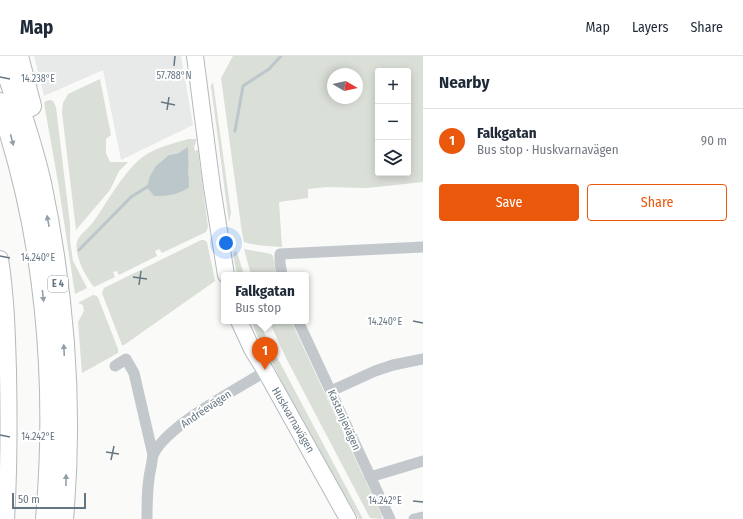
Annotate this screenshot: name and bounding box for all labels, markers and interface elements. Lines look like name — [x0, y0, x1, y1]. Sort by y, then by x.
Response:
text: Map — [20, 16, 53, 39]
text: Map — [586, 19, 610, 36]
text: Layers — [632, 19, 668, 36]
text: Share — [690, 19, 723, 36]
north arrow — [327, 68, 363, 104]
map controls — [375, 68, 411, 176]
button: + — [375, 68, 411, 104]
text: 57.788°N — [156, 70, 192, 82]
text: Nearby — [439, 72, 490, 93]
text: 14.238°E — [21, 73, 55, 85]
button: − — [375, 104, 411, 140]
text: Falkgatan — [477, 124, 537, 142]
text: 1 — [449, 133, 455, 148]
text: 90 m — [701, 133, 727, 148]
one-way arrow — [9, 134, 15, 147]
button: layers — [375, 140, 411, 176]
text: Bus stop · Huskvarnavägen — [477, 142, 619, 157]
button: Save — [439, 184, 579, 221]
button: Share — [587, 184, 727, 221]
one-way arrow — [45, 215, 51, 228]
your location — [216, 233, 236, 253]
text: 14.240°E — [21, 252, 56, 264]
popup — [221, 272, 309, 324]
road number: E 4 — [48, 276, 68, 292]
text: Falkgatan — [235, 282, 295, 300]
one-way arrow — [39, 290, 46, 302]
text: Bus stop — [235, 300, 281, 315]
text: 14.240°E — [368, 316, 403, 328]
pin: 1 — [252, 337, 278, 370]
one-way arrow — [61, 344, 68, 356]
street label: Huskvarnavägen — [269, 385, 317, 455]
street label: Andréevägen — [178, 387, 234, 431]
street label: Kastanjevägen — [325, 388, 363, 452]
text: 14.242°E — [21, 431, 55, 443]
one-way arrow — [63, 473, 69, 486]
scale bar — [12, 491, 86, 510]
text: 50 m — [18, 493, 40, 506]
text: 14.242°E — [368, 495, 402, 507]

